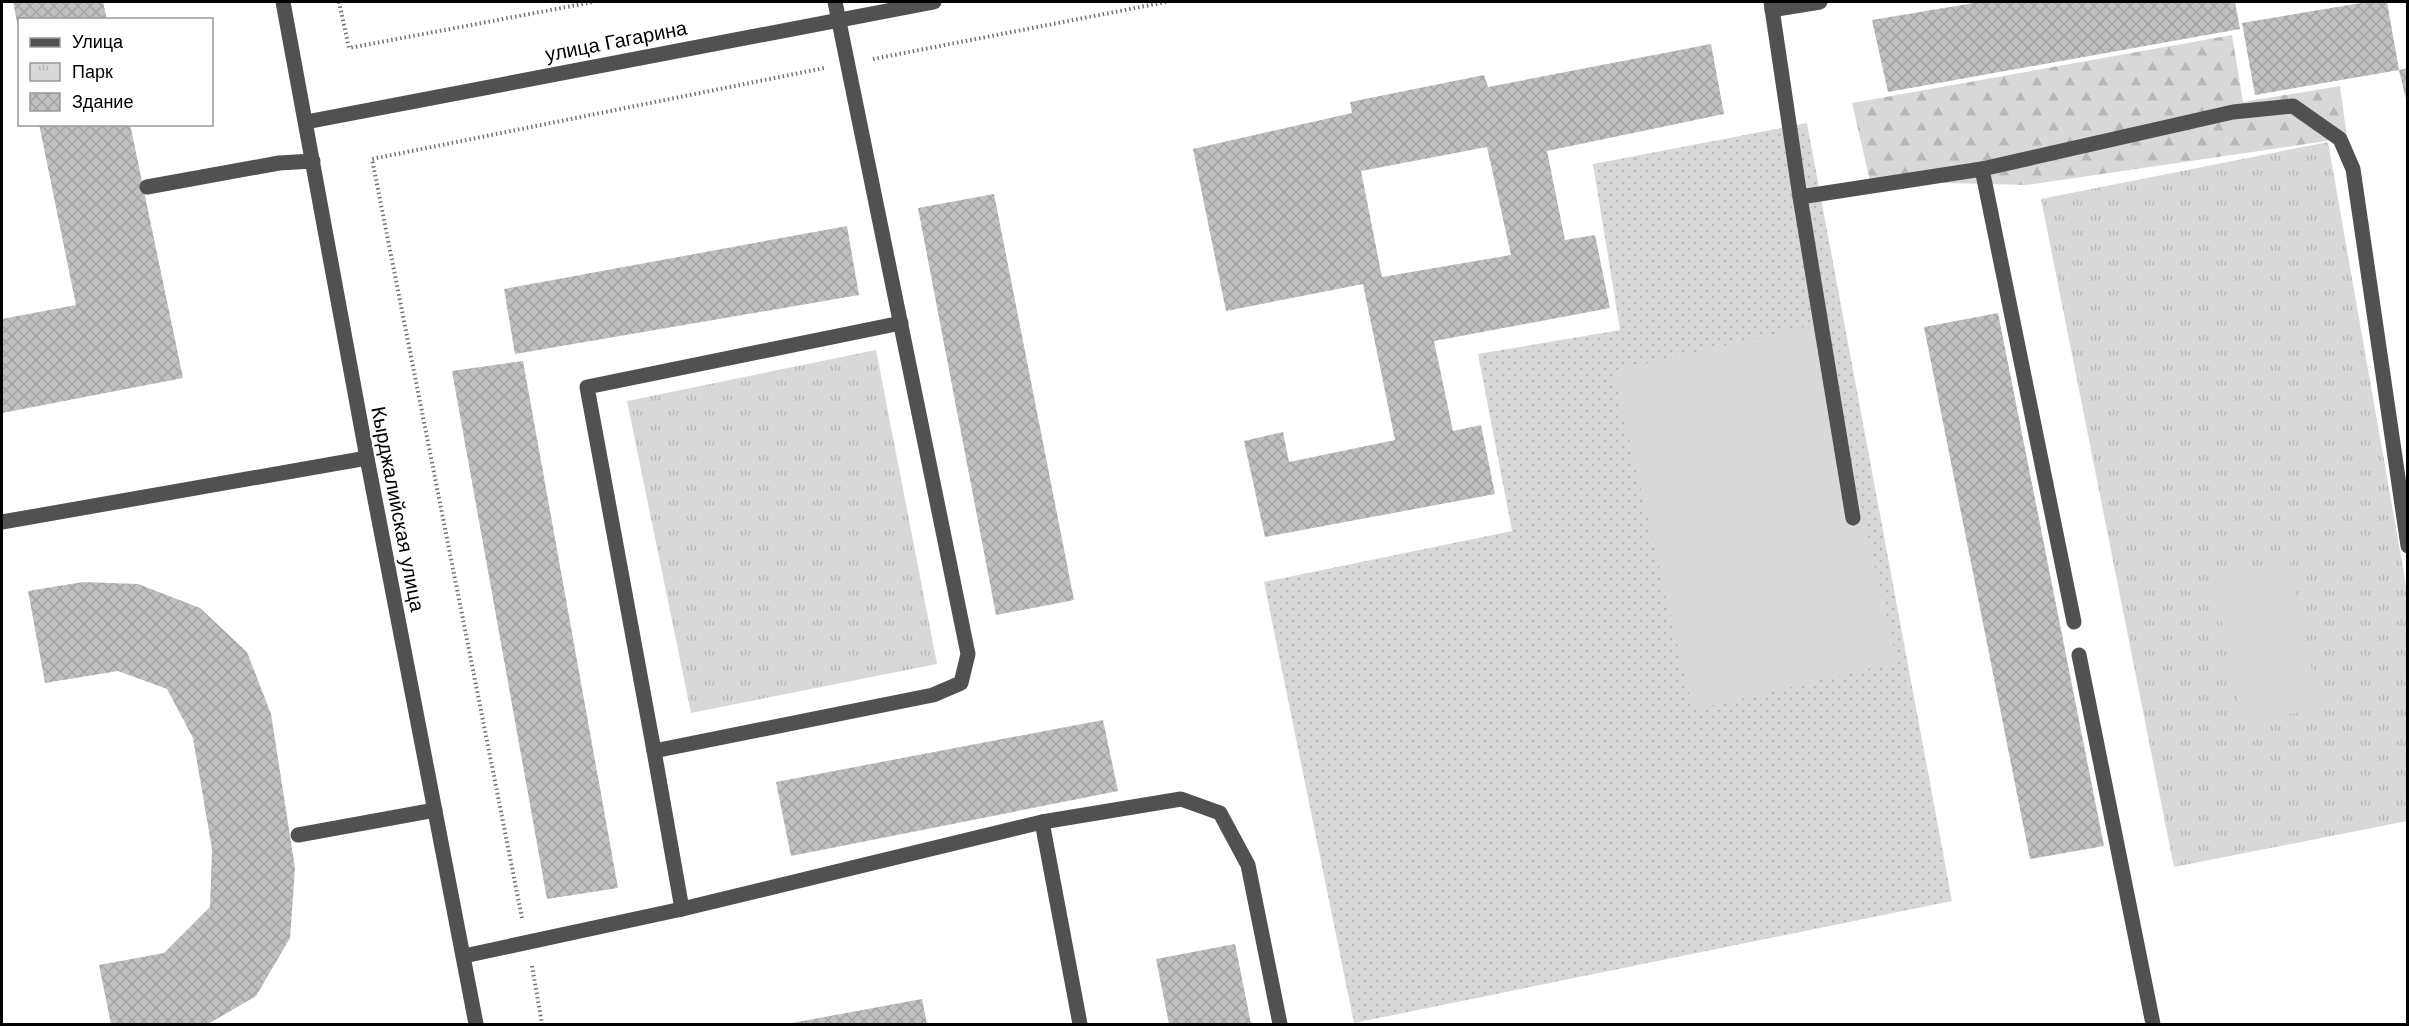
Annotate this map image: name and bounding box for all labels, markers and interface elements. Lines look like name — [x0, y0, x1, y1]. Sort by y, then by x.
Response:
street label: улица Гагарина — [543, 16, 690, 66]
legend — [18, 18, 213, 126]
text: Улица — [72, 32, 124, 52]
text: Парк — [72, 62, 113, 82]
text: Здание — [72, 92, 133, 112]
street label: Кырджалийская улица — [367, 405, 429, 614]

